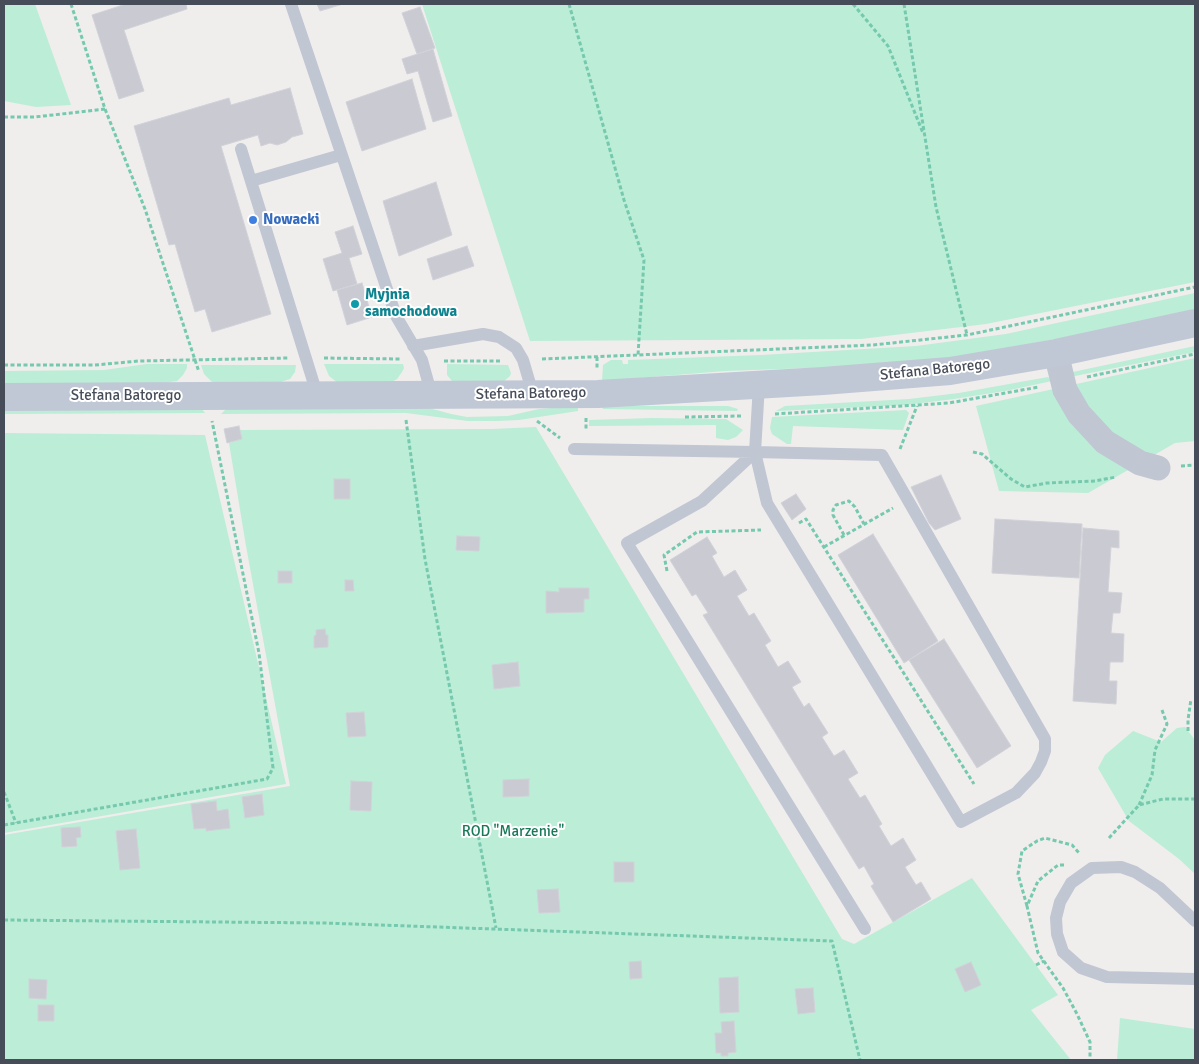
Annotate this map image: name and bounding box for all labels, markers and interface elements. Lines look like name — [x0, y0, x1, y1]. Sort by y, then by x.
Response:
place label: Nowacki — [263, 211, 319, 229]
marker: Nowacki — [247, 214, 259, 226]
place label: Myjnia samochodowa — [365, 286, 457, 321]
marker: Myjnia samochodowa — [349, 298, 361, 310]
street label: Stefana Batorego — [879, 355, 991, 385]
street label: Stefana Batorego — [476, 384, 586, 404]
street label: Stefana Batorego — [71, 387, 181, 405]
park label: ROD "Marzenie" — [462, 823, 564, 841]

